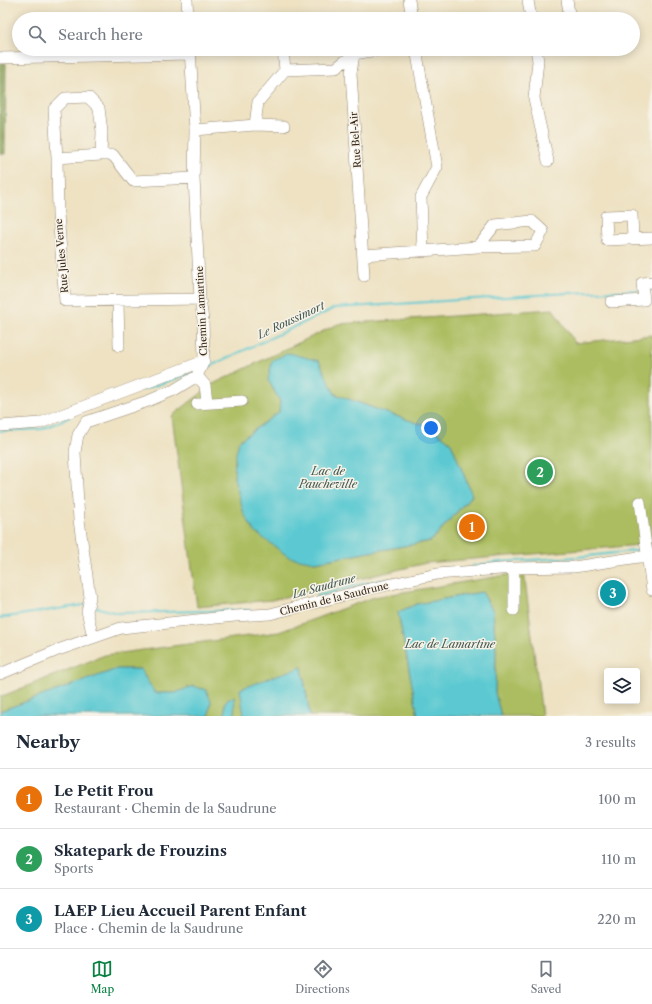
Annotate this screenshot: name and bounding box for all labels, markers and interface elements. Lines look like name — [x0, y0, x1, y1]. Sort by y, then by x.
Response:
search box — [12, 12, 640, 56]
icon: search — [26, 23, 48, 45]
text: Search here — [58, 25, 143, 44]
street label: Rue Bel-Air — [347, 111, 364, 169]
street label: Rue Jules Verne — [52, 218, 71, 294]
street label: Chemin Lamartine — [193, 265, 210, 356]
water label: Le Roussimort — [254, 298, 328, 342]
your location — [421, 418, 441, 438]
pin: 2 — [527, 457, 553, 487]
water label: Lac de Paucheville — [298, 464, 358, 491]
pin: 1 — [459, 512, 485, 542]
water label: La Saudrune — [290, 571, 358, 601]
pin: 3 — [600, 578, 626, 608]
street label: Chemin de la Saudrune — [278, 579, 390, 618]
water label: Lac de Lamartine — [404, 637, 496, 651]
map controls — [604, 668, 640, 704]
button: layers — [604, 668, 640, 704]
text: Nearby — [16, 732, 80, 752]
text: 3 results — [585, 734, 636, 750]
text: Le Petit Frou — [54, 781, 154, 800]
text: 1 — [26, 791, 32, 807]
text: 100 m — [598, 791, 636, 807]
text: Restaurant · Chemin de la Saudrune — [54, 800, 277, 816]
text: Skatepark de Frouzins — [54, 841, 227, 860]
text: 2 — [25, 851, 33, 867]
text: 110 m — [601, 851, 636, 867]
text: Sports — [54, 860, 93, 876]
text: LAEP Lieu Accueil Parent Enfant — [54, 901, 307, 920]
text: 3 — [25, 911, 33, 927]
text: 220 m — [597, 911, 636, 927]
text: Place · Chemin de la Saudrune — [54, 920, 243, 936]
tab: Map — [91, 958, 114, 996]
tab: Directions — [295, 958, 350, 996]
tab: Saved — [531, 958, 561, 996]

